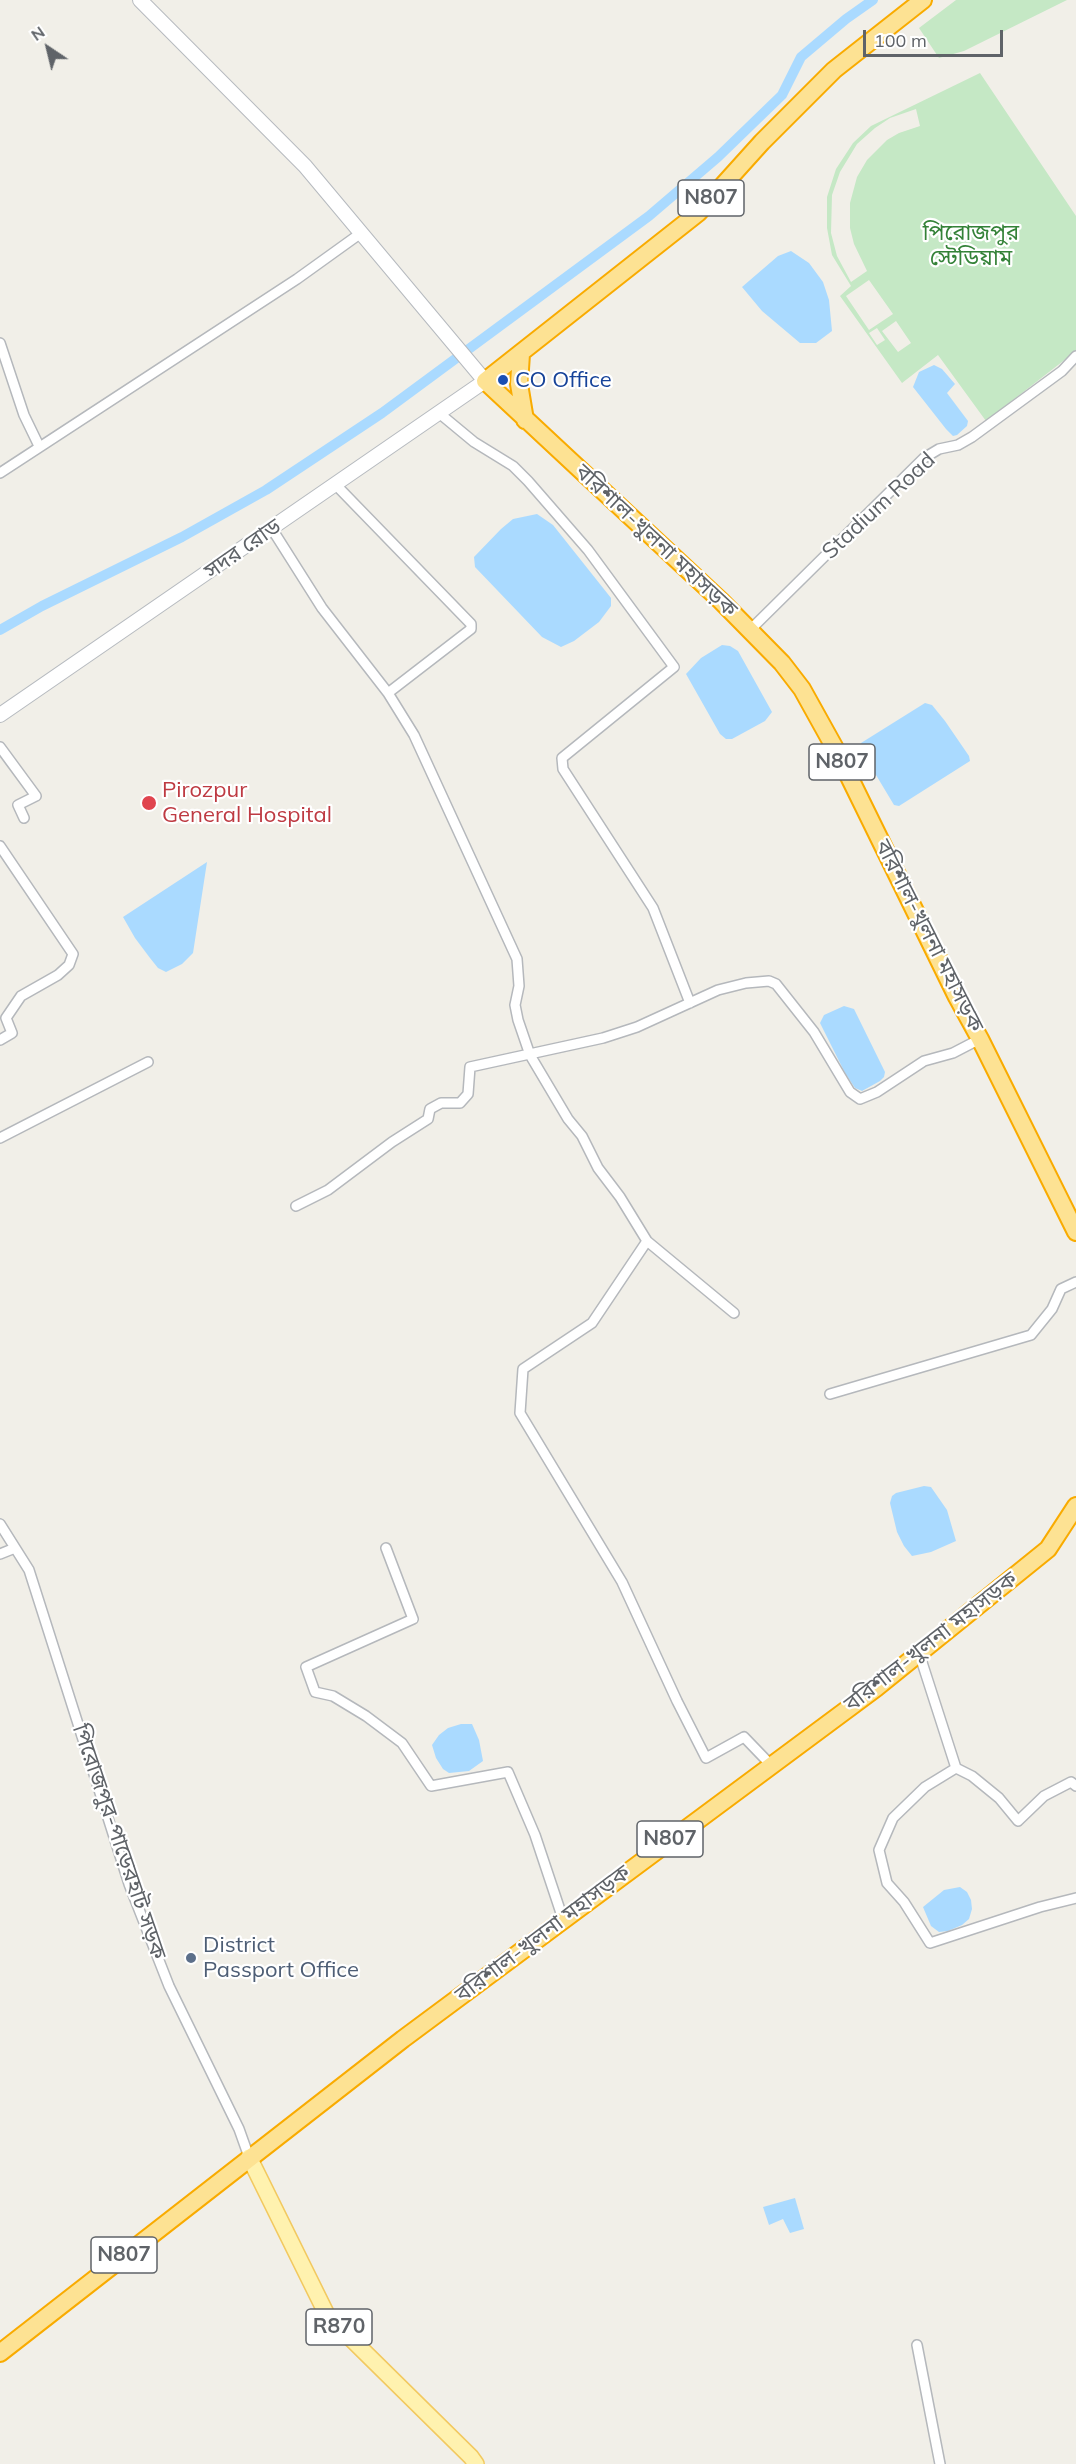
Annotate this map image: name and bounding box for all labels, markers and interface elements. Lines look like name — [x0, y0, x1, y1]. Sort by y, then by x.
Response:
north arrow — [18, 18, 78, 78]
scale bar — [866, 18, 1006, 56]
text: N — [27, 22, 48, 45]
text: 100 m — [874, 29, 927, 52]
road number: N807 — [678, 180, 744, 216]
park label: পিরোজপুর স্টেডিয়াম — [923, 220, 1019, 272]
place label: CO Office — [515, 367, 612, 393]
marker: CO Office — [496, 373, 510, 387]
street label: Stadium Road — [817, 447, 941, 565]
street label: বরিশাল-খুলনা মহাসড়ক — [569, 459, 743, 623]
street label: সদর রোড — [200, 513, 286, 585]
road number: N807 — [809, 744, 875, 780]
place label: Pirozpur General Hospital — [162, 777, 332, 828]
marker: Pirozpur General Hospital — [140, 794, 158, 812]
street label: বরিশাল-খুলনা মহাসড়ক — [869, 836, 989, 1036]
street label: বরিশাল-খুলনা মহাসড়ক — [839, 1566, 1023, 1718]
street label: পিরোজপুর-পাড়েরহাট সড়ক — [66, 1721, 172, 1963]
road number: N807 — [637, 1821, 703, 1857]
street label: বরিশাল-খুলনা মহাসড়ক — [450, 1860, 636, 2008]
place label: District Passport Office — [203, 1932, 359, 1984]
marker: District Passport Office — [184, 1951, 198, 1965]
road number: N807 — [91, 2237, 157, 2273]
road number: R870 — [306, 2309, 372, 2345]

